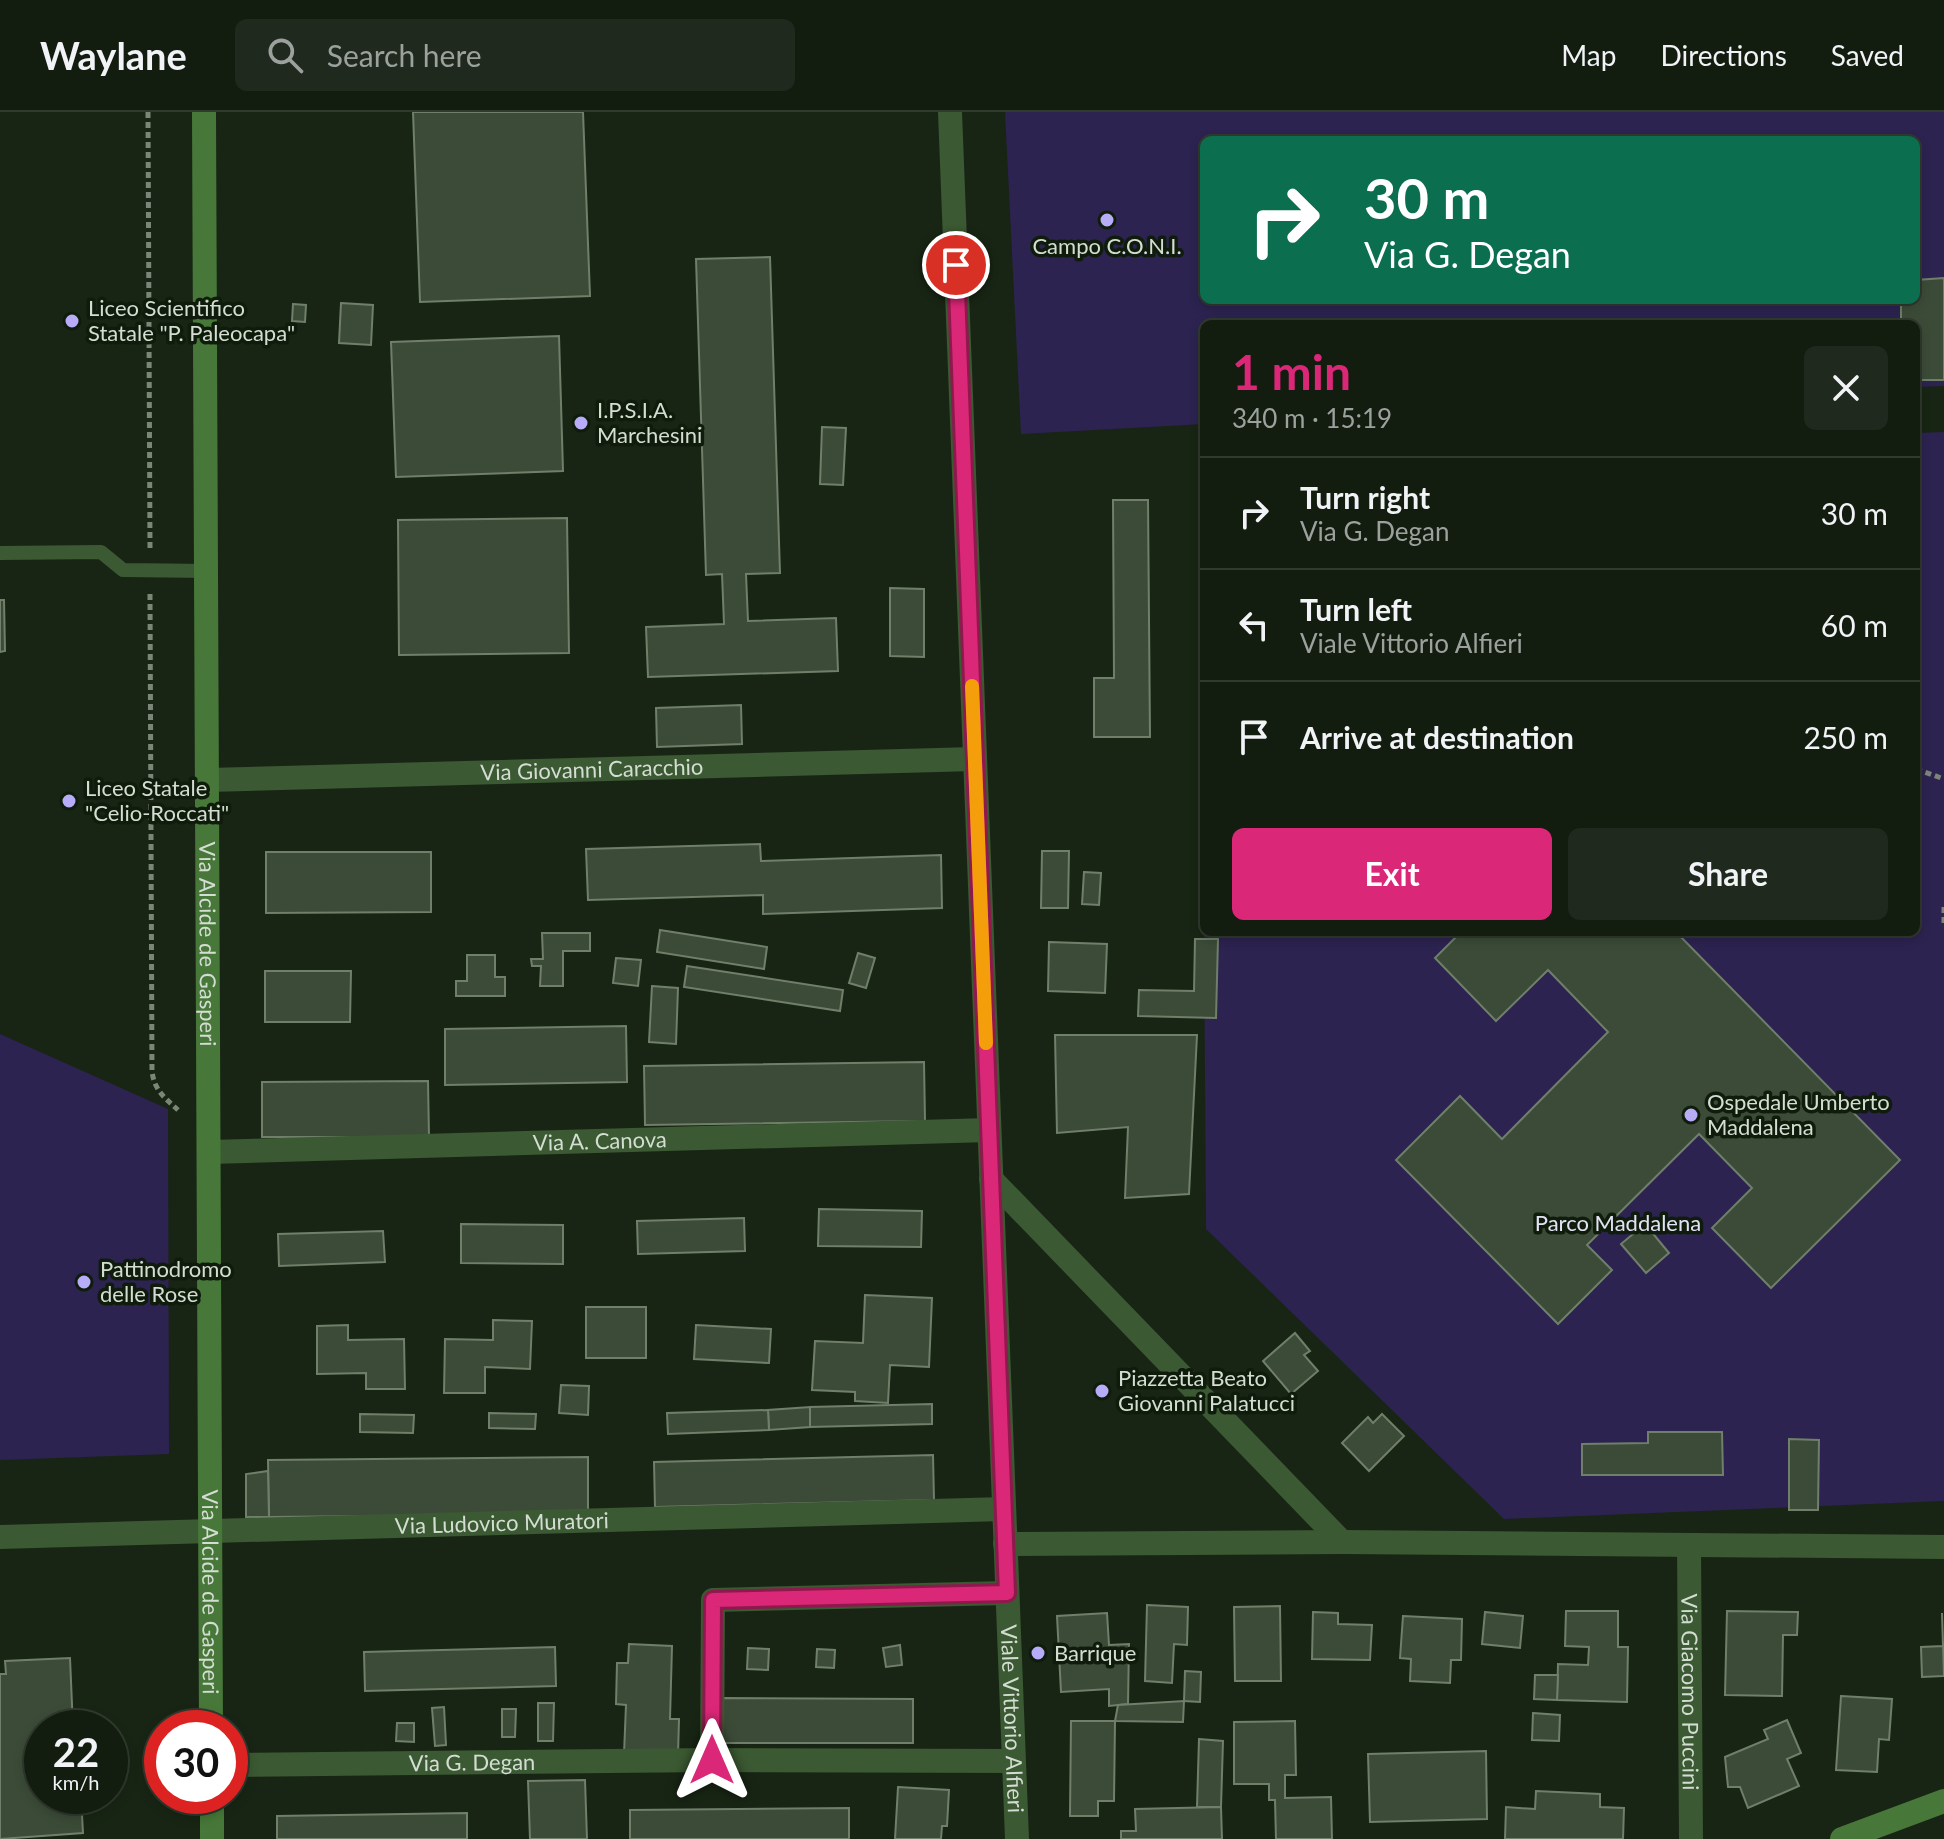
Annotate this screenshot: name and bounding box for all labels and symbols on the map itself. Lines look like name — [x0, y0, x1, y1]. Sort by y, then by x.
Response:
marker: Campo C.O.N.I. — [1098, 211, 1116, 229]
pin — [922, 231, 990, 299]
place label: Campo C.O.N.I. — [1032, 232, 1182, 259]
place label: Liceo Scientifico Statale "P. Paleocapa" — [88, 294, 295, 346]
marker: Liceo Scientifico Statale "P. Paleocapa" — [63, 312, 81, 330]
place label: I.P.S.I.A. Marchesini — [597, 396, 702, 448]
marker: I.P.S.I.A. Marchesini — [572, 414, 590, 432]
street label: Via Giovanni Caracchio — [480, 752, 704, 786]
place label: Liceo Statale "Celio-Roccati" — [85, 774, 229, 826]
marker: Liceo Statale "Celio-Roccati" — [60, 792, 78, 810]
street label: Via Alcide de Gasperi — [194, 842, 222, 1046]
place label: Ospedale Umberto Maddalena — [1707, 1088, 1890, 1140]
marker: Ospedale Umberto Maddalena — [1682, 1106, 1700, 1124]
street label: Via A. Canova — [533, 1125, 667, 1156]
park label: Parco Maddalena — [1535, 1209, 1701, 1236]
place label: Pattinodromo delle Rose — [100, 1255, 232, 1307]
marker: Pattinodromo delle Rose — [75, 1273, 93, 1291]
place label: Piazzetta Beato Giovanni Palatucci — [1118, 1364, 1295, 1416]
marker: Piazzetta Beato Giovanni Palatucci — [1093, 1382, 1111, 1400]
street label: Via Alcide de Gasperi — [197, 1490, 225, 1694]
street label: Via Ludovico Muratori — [394, 1506, 609, 1539]
street label: Via Giacomo Puccini — [1676, 1593, 1705, 1791]
street label: Viale Vittorio Alfieri — [996, 1624, 1030, 1814]
place label: Barrique — [1054, 1639, 1136, 1666]
marker: Barrique — [1029, 1644, 1047, 1662]
speed limit sign: 30 — [144, 1710, 248, 1814]
position arrow — [670, 1718, 754, 1802]
street label: Via G. Degan — [409, 1748, 535, 1776]

